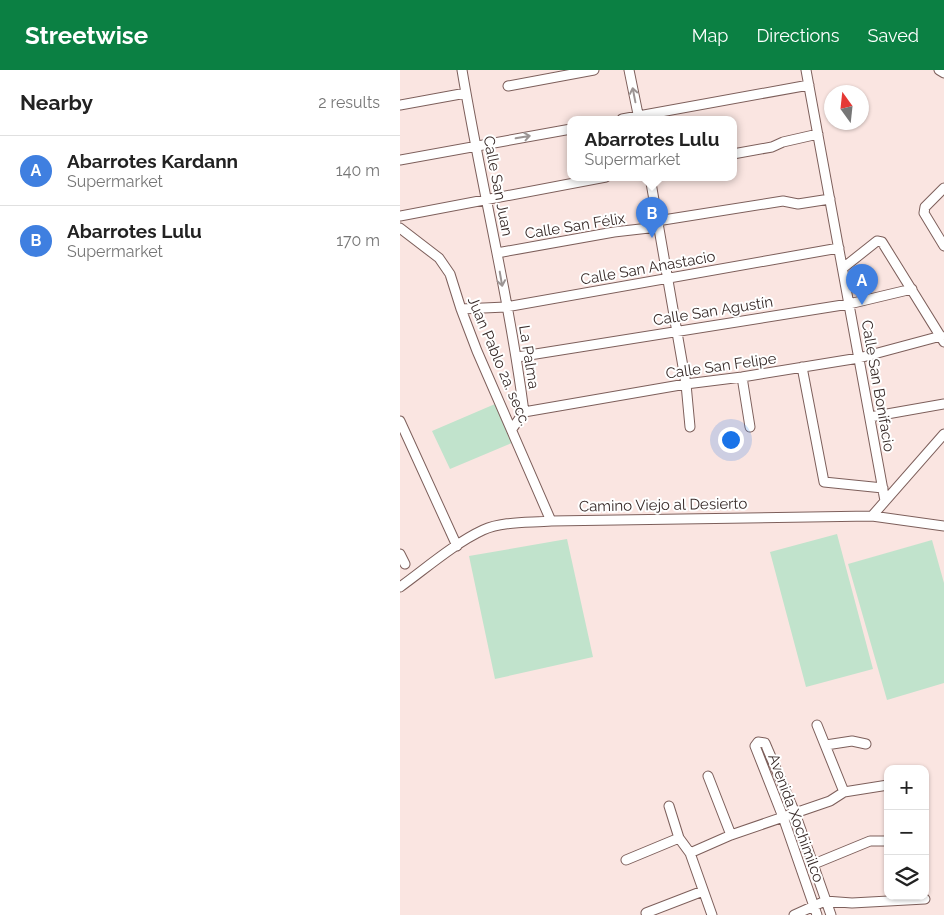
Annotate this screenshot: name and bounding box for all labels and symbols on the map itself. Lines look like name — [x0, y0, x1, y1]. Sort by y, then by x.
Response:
north arrow — [824, 85, 869, 130]
one-way arrow — [629, 87, 638, 103]
one-way arrow — [515, 132, 531, 142]
street label: Calle San Juan — [479, 134, 517, 238]
pin: B — [636, 197, 668, 238]
street label: Calle San Félix — [524, 209, 627, 243]
street label: Calle San Anastacio — [579, 247, 717, 289]
pin: A — [846, 264, 878, 305]
one-way arrow — [497, 270, 507, 286]
street label: Calle San Agustín — [652, 293, 774, 329]
street label: Juan Pablo 2a. secc. — [464, 294, 534, 428]
street label: Calle San Bonifacio — [858, 319, 898, 453]
street label: La Palma — [515, 324, 543, 390]
street label: Calle San Felipe — [664, 349, 778, 383]
your location — [718, 427, 744, 453]
street label: Camino Viejo al Desierto — [579, 495, 747, 515]
street label: Avenida Xochimilco — [764, 751, 828, 885]

